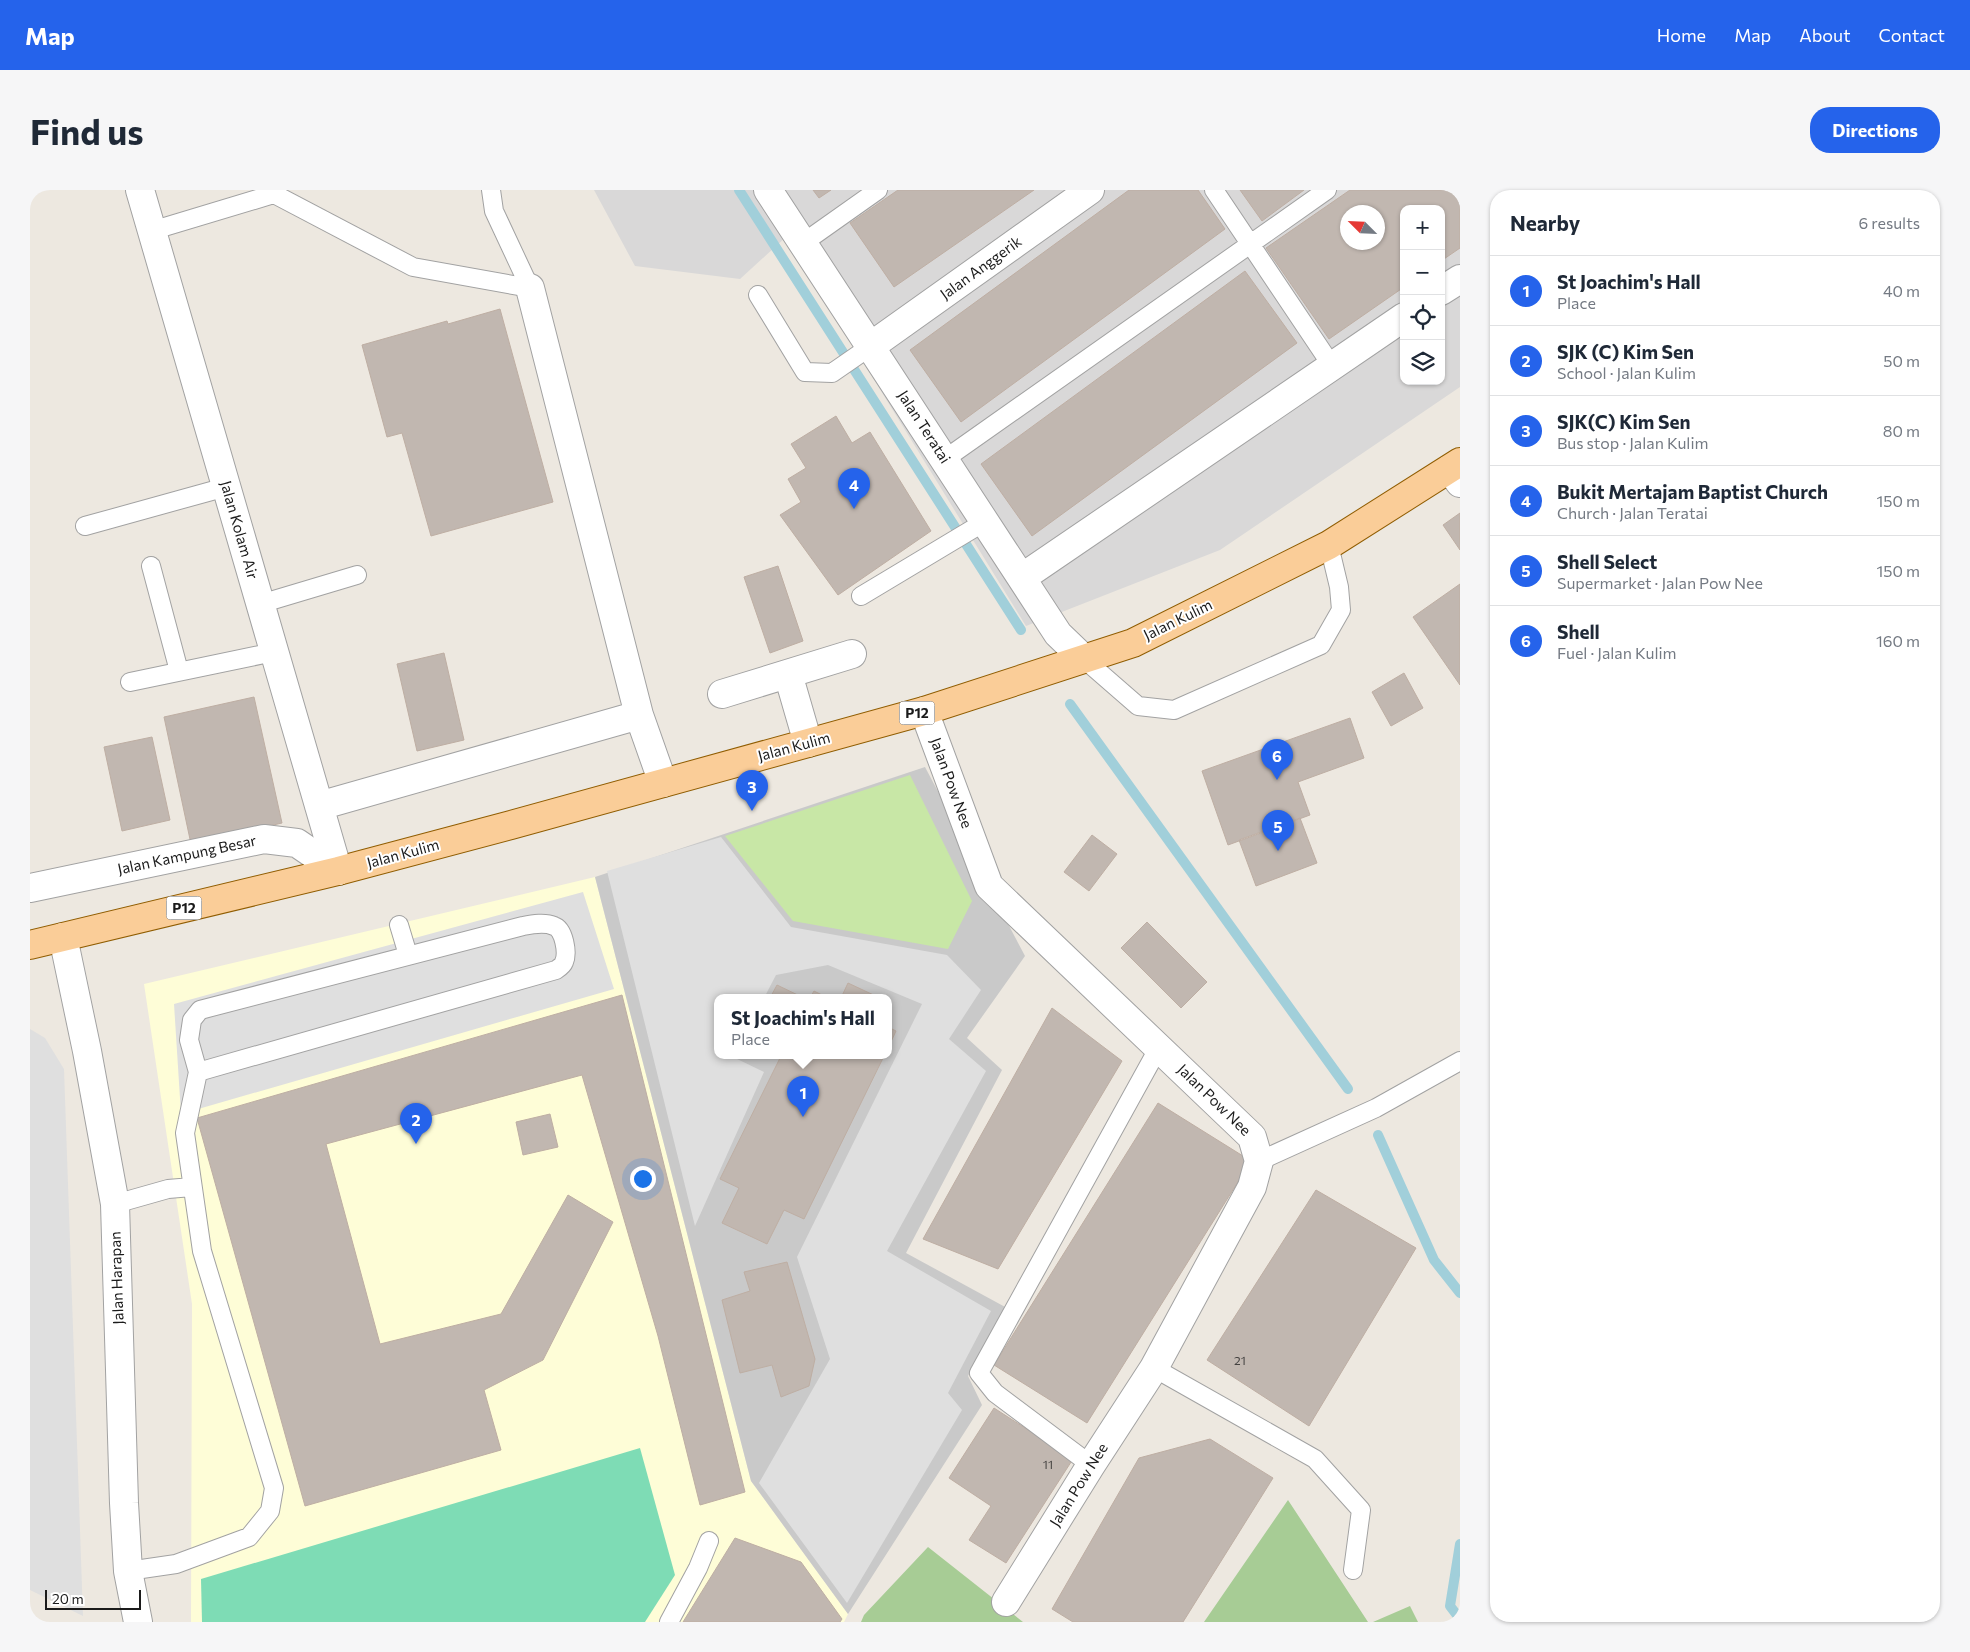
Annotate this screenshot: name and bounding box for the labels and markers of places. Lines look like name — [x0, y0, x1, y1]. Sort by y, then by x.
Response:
pin: 4 — [838, 468, 870, 509]
pin: 6 — [1261, 739, 1293, 780]
pin: 3 — [736, 770, 768, 811]
pin: 5 — [1262, 810, 1294, 851]
pin: 1 — [787, 1076, 819, 1117]
pin: 2 — [400, 1103, 432, 1144]

